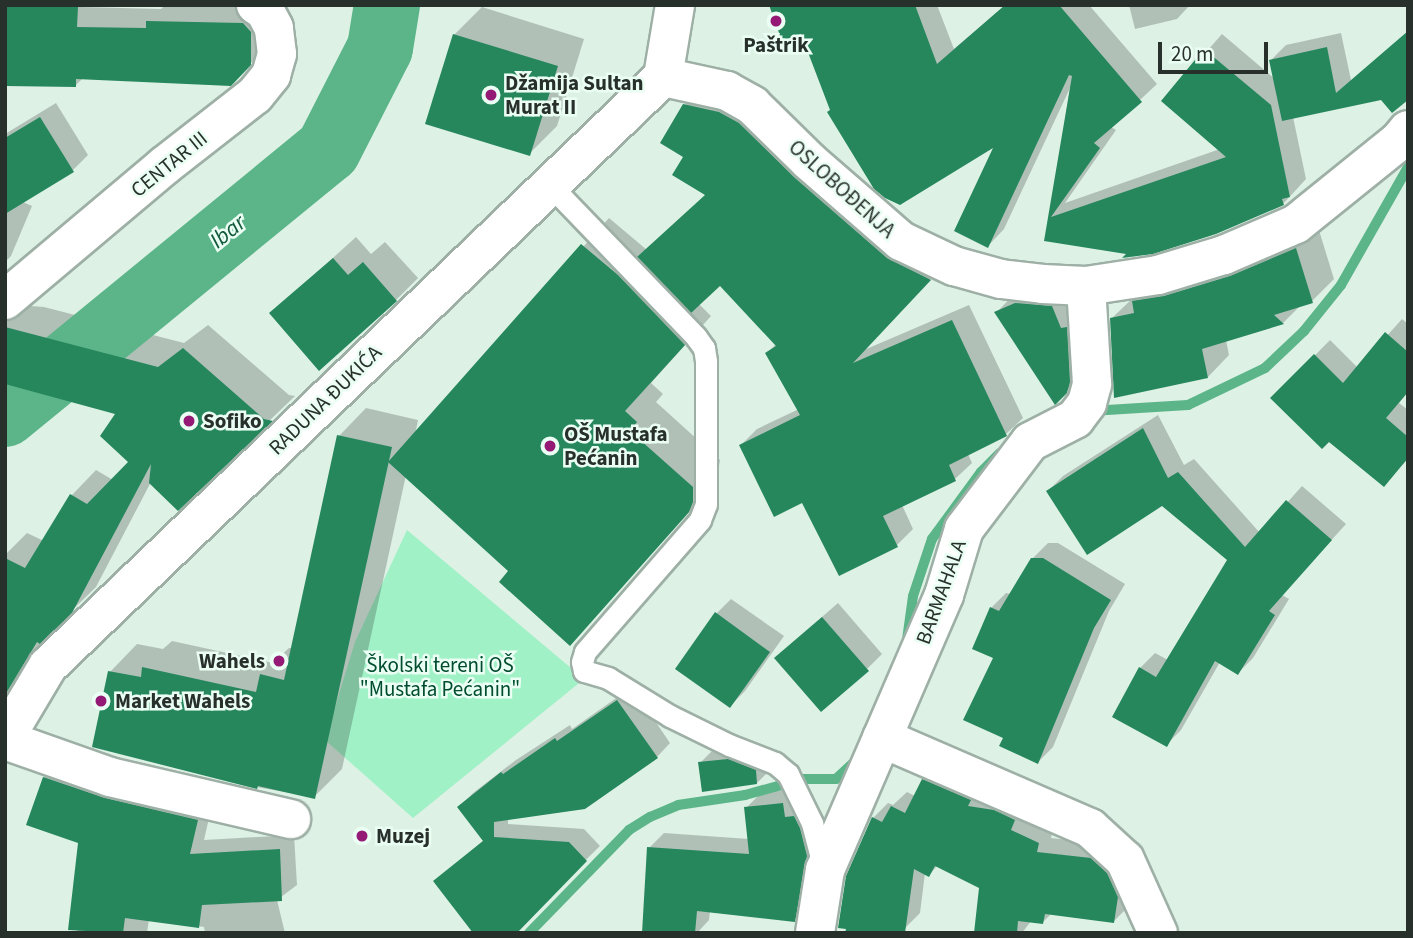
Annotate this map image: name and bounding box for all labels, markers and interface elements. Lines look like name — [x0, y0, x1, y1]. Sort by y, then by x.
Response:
marker: Paštrik — [768, 13, 784, 29]
scale bar — [1161, 28, 1271, 72]
place label: Paštrik — [743, 32, 809, 58]
text: 20 m — [1171, 39, 1213, 69]
place label: Džamija Sultan Murat II — [505, 70, 644, 120]
marker: Džamija Sultan Murat II — [483, 87, 499, 103]
street label: CENTAR III — [126, 126, 212, 202]
street label: OSLOBOĐENJA — [784, 135, 900, 243]
water label: Ibar — [204, 209, 252, 255]
street label: RADUNA ÐUKIĆA — [263, 340, 387, 460]
place label: Sofiko — [203, 408, 262, 434]
marker: Sofiko — [181, 413, 197, 429]
place label: OŠ Mustafa Pećanin — [564, 421, 668, 471]
marker: OŠ Mustafa Pećanin — [542, 438, 558, 454]
street label: BARMAHALA — [910, 536, 972, 648]
place label: Wahels — [199, 648, 265, 674]
park label: Školski tereni OŠ "Mustafa Pećanin" — [360, 652, 520, 702]
marker: Wahels — [271, 653, 287, 669]
place label: Market Wahels — [115, 688, 250, 714]
marker: Market Wahels — [93, 693, 109, 709]
place label: Muzej — [376, 823, 430, 849]
marker: Muzej — [354, 828, 370, 844]

